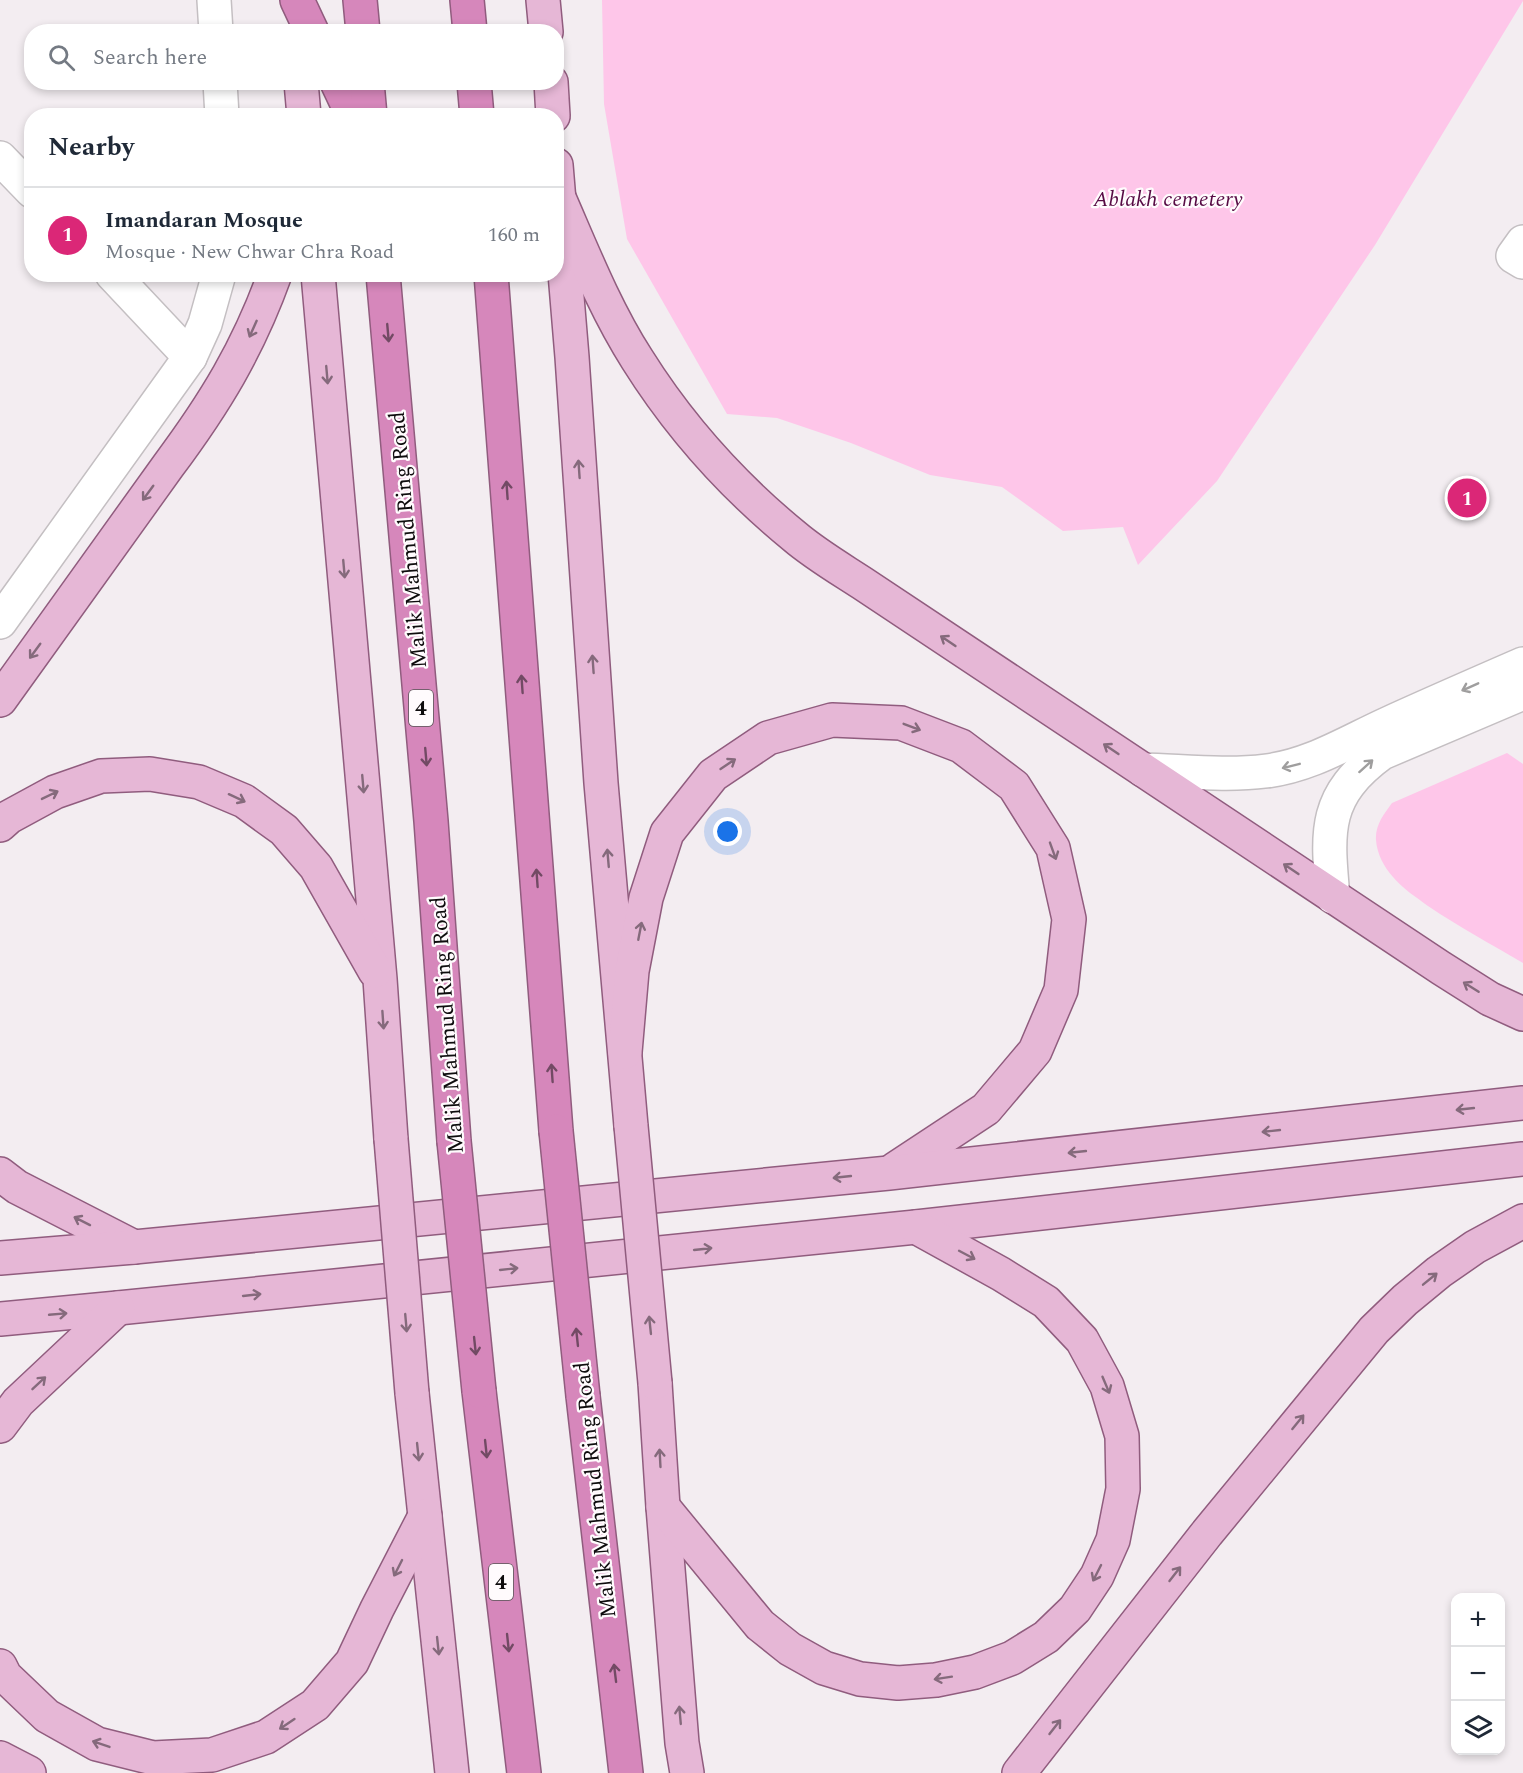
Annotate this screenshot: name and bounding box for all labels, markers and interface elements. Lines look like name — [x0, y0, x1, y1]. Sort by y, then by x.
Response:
search box — [24, 24, 564, 90]
icon: search — [45, 41, 78, 74]
text: Search here — [93, 41, 207, 74]
text: Nearby — [48, 127, 134, 167]
park label: Ablakh cemetery — [1092, 183, 1243, 216]
text: Imandaran Mosque — [105, 204, 303, 237]
text: 1 — [62, 220, 73, 250]
text: 160 m — [488, 220, 540, 250]
text: Mosque · New Chwar Chra Road — [105, 237, 394, 267]
one-way arrow — [247, 319, 258, 337]
one-way arrow — [383, 322, 394, 342]
one-way arrow — [322, 364, 333, 384]
street label: Malik Mahmud Ring Road — [381, 410, 436, 670]
one-way arrow — [574, 460, 585, 480]
pin: 1 — [1448, 476, 1486, 520]
one-way arrow — [502, 480, 513, 500]
one-way arrow — [142, 484, 155, 500]
one-way arrow — [339, 558, 350, 578]
one-way arrow — [941, 635, 957, 647]
one-way arrow — [29, 643, 41, 659]
one-way arrow — [587, 654, 598, 674]
one-way arrow — [517, 675, 528, 694]
one-way arrow — [1461, 682, 1479, 694]
road number: 4 — [409, 690, 433, 726]
one-way arrow — [902, 723, 921, 734]
one-way arrow — [1103, 743, 1120, 755]
one-way arrow — [421, 747, 432, 767]
one-way arrow — [720, 758, 736, 770]
one-way arrow — [1358, 759, 1373, 773]
one-way arrow — [1282, 760, 1301, 772]
one-way arrow — [358, 774, 369, 793]
one-way arrow — [41, 789, 59, 801]
one-way arrow — [228, 793, 246, 805]
your location — [713, 817, 742, 846]
one-way arrow — [1048, 842, 1059, 860]
one-way arrow — [602, 849, 613, 869]
one-way arrow — [1283, 862, 1300, 874]
one-way arrow — [532, 869, 543, 889]
street label: Malik Mahmud Ring Road — [422, 895, 473, 1155]
one-way arrow — [635, 922, 646, 942]
one-way arrow — [1464, 981, 1480, 993]
one-way arrow — [377, 1010, 388, 1030]
one-way arrow — [546, 1063, 557, 1083]
one-way arrow — [1455, 1104, 1475, 1115]
one-way arrow — [1262, 1125, 1281, 1136]
one-way arrow — [1068, 1147, 1088, 1158]
one-way arrow — [832, 1172, 852, 1183]
one-way arrow — [73, 1214, 91, 1226]
one-way arrow — [693, 1243, 712, 1254]
one-way arrow — [958, 1250, 976, 1261]
one-way arrow — [499, 1263, 518, 1274]
one-way arrow — [1422, 1273, 1438, 1286]
one-way arrow — [242, 1289, 262, 1300]
one-way arrow — [48, 1308, 68, 1319]
one-way arrow — [401, 1312, 412, 1332]
one-way arrow — [644, 1316, 655, 1336]
one-way arrow — [571, 1328, 582, 1348]
one-way arrow — [469, 1335, 480, 1355]
street label: Malik Mahmud Ring Road — [566, 1360, 625, 1620]
one-way arrow — [31, 1376, 46, 1390]
one-way arrow — [1101, 1376, 1112, 1394]
one-way arrow — [1291, 1414, 1304, 1430]
one-way arrow — [481, 1439, 492, 1459]
one-way arrow — [413, 1441, 424, 1461]
one-way arrow — [654, 1448, 665, 1468]
one-way arrow — [392, 1559, 403, 1577]
road number: 4 — [489, 1564, 513, 1600]
one-way arrow — [1091, 1564, 1103, 1582]
one-way arrow — [1169, 1566, 1182, 1582]
map controls — [1451, 1593, 1505, 1755]
button: + — [1451, 1593, 1505, 1647]
one-way arrow — [503, 1633, 514, 1653]
one-way arrow — [433, 1635, 444, 1655]
button: − — [1451, 1647, 1505, 1701]
one-way arrow — [609, 1664, 620, 1684]
one-way arrow — [933, 1673, 953, 1684]
button: layers — [1451, 1701, 1505, 1755]
one-way arrow — [674, 1705, 685, 1725]
one-way arrow — [279, 1718, 296, 1730]
one-way arrow — [1048, 1719, 1061, 1735]
one-way arrow — [92, 1738, 111, 1749]

